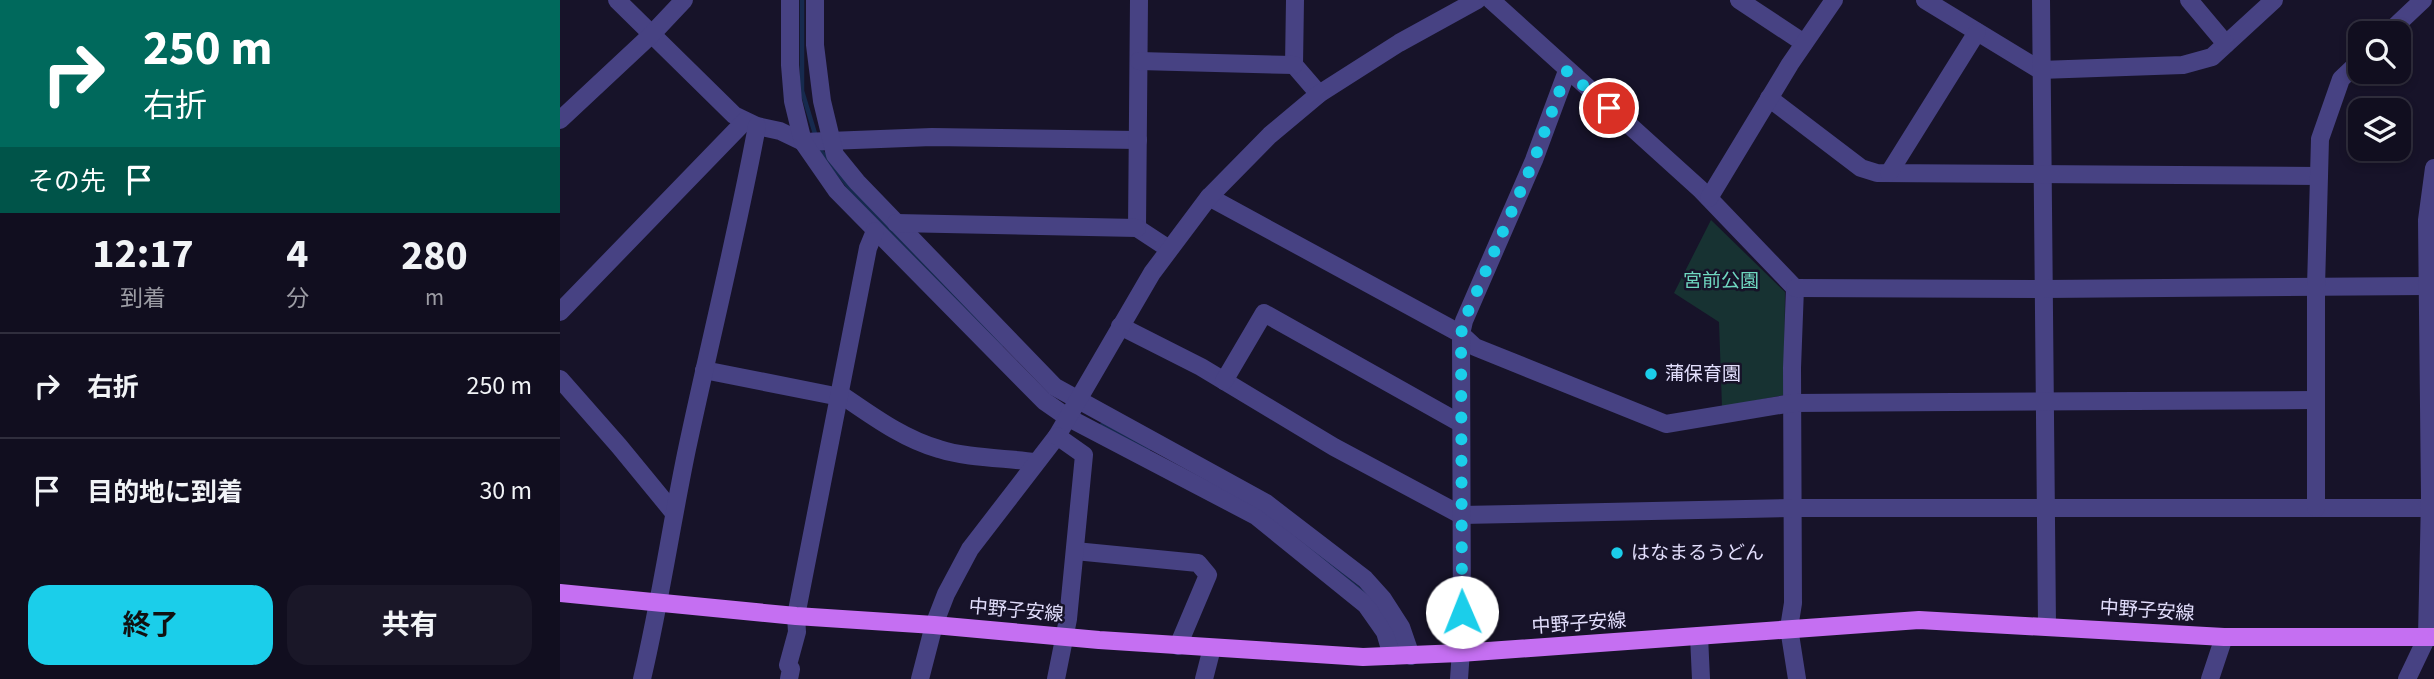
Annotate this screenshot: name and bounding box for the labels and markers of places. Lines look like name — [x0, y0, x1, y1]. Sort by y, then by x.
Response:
pin — [1579, 78, 1639, 138]
place label: 蒲保育園 — [1665, 361, 1741, 388]
marker: 蒲保育園 — [1643, 366, 1659, 382]
place label: はなまるうどん — [1631, 540, 1764, 567]
marker: はなまるうどん — [1609, 545, 1625, 561]

